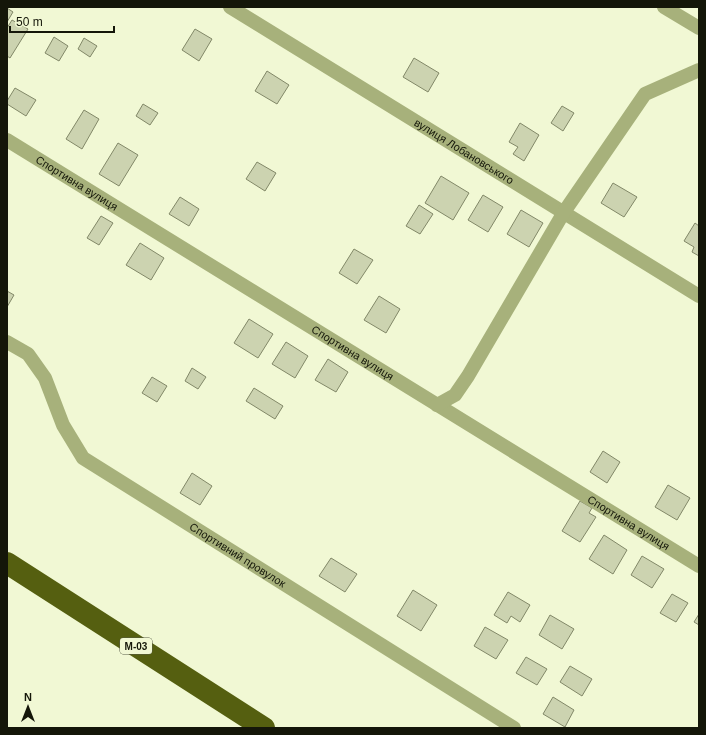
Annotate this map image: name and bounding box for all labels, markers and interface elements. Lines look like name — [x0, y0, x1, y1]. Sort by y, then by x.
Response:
scale bar — [10, 8, 114, 34]
text: 50 m — [16, 15, 43, 29]
street label: вулиця Лобановського — [412, 116, 516, 186]
street label: Спортивна вулиця — [34, 153, 120, 213]
street label: Спортивна вулиця — [310, 323, 396, 383]
street label: Спортивна вулиця — [585, 493, 672, 552]
street label: Спортивний провулок — [187, 520, 288, 590]
road number: М-03 — [120, 638, 152, 654]
north arrow — [8, 687, 48, 727]
text: N — [24, 691, 32, 703]

